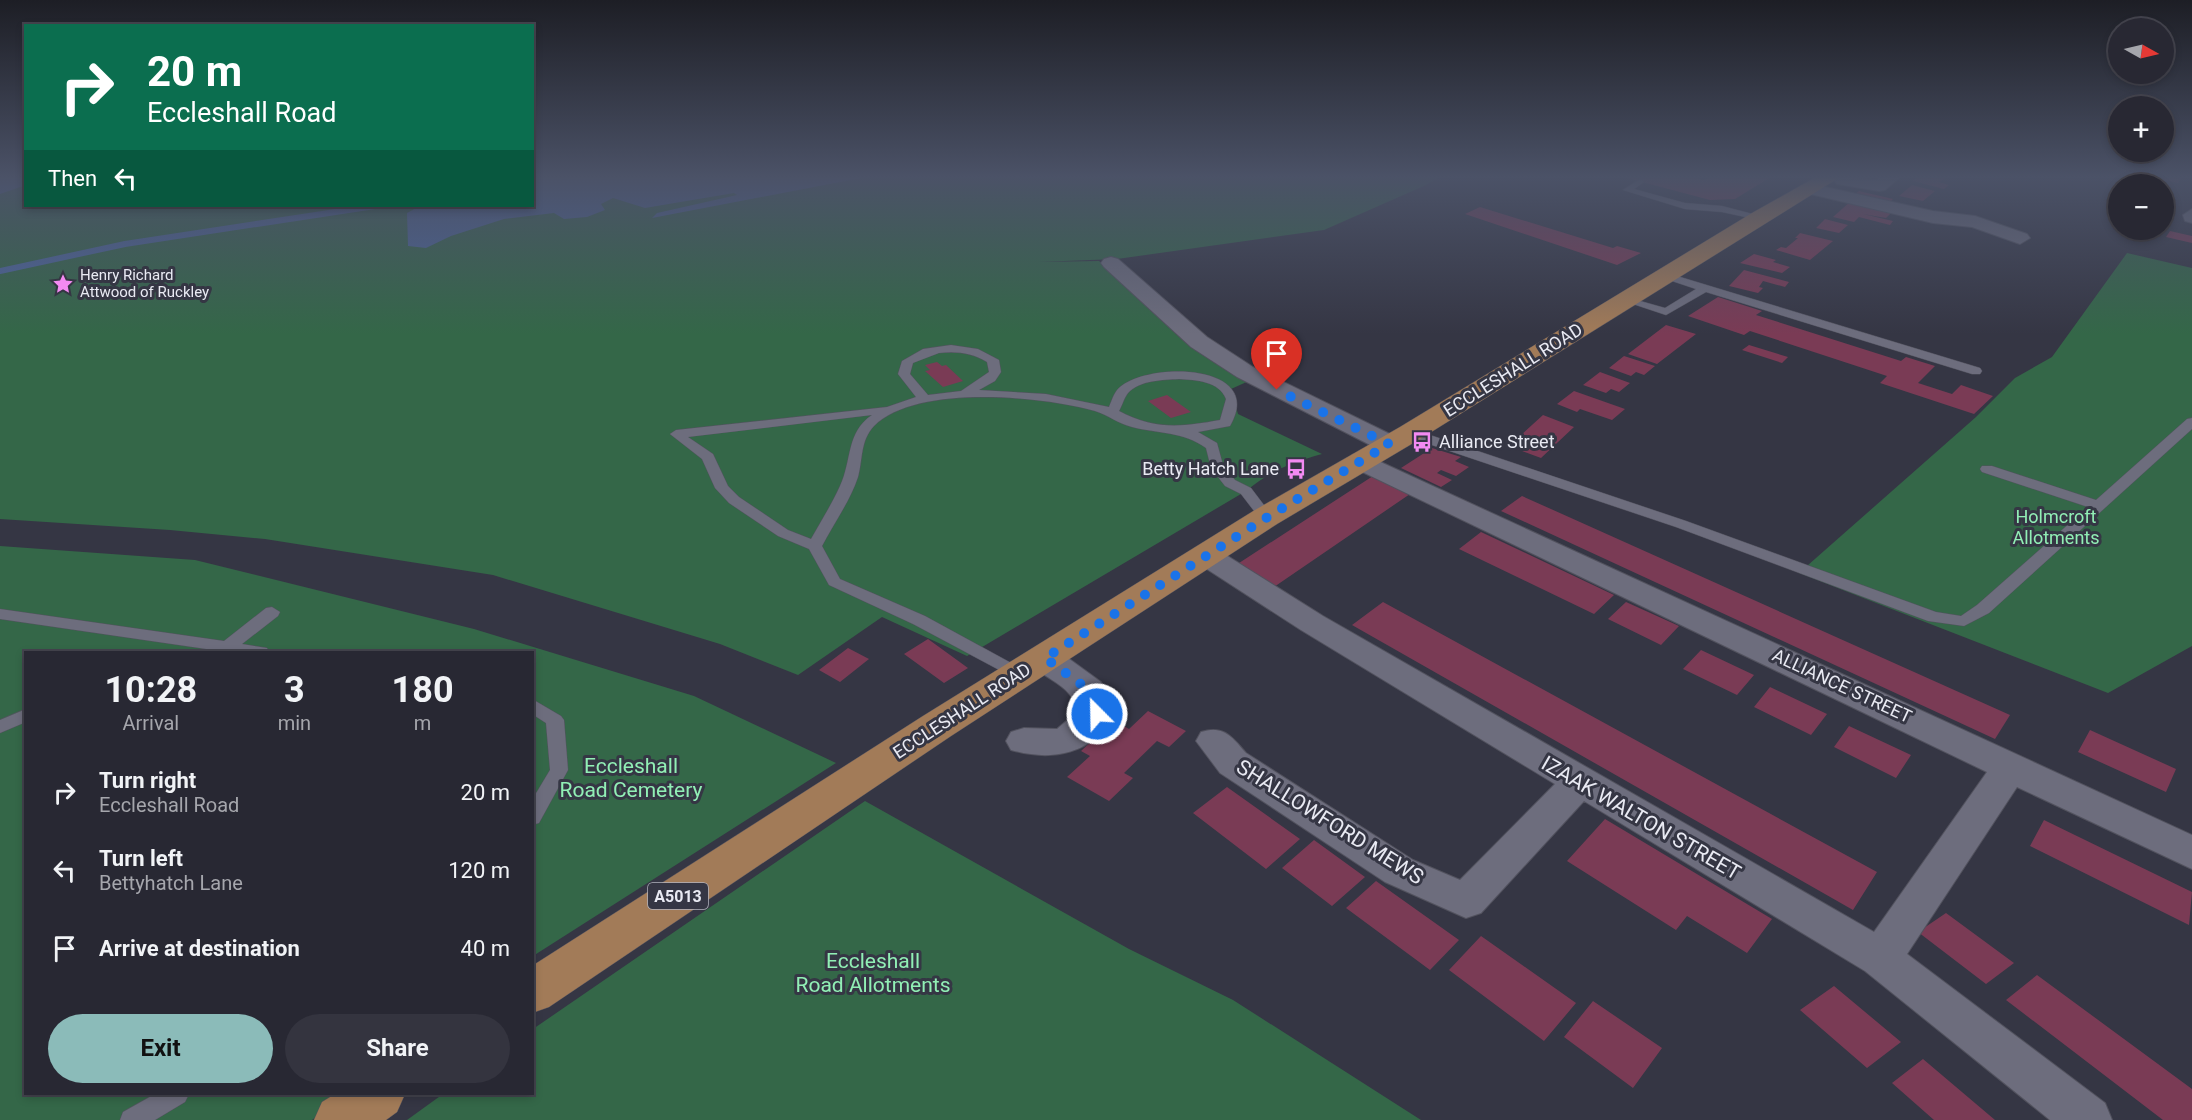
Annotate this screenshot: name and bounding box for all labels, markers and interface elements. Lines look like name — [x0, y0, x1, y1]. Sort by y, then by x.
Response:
north arrow — [2108, 18, 2174, 84]
map controls — [2108, 18, 2174, 240]
text: 20 m — [147, 47, 242, 96]
icon: right — [48, 48, 126, 126]
button: + — [2108, 96, 2174, 162]
text: Eccleshall Road — [147, 97, 337, 129]
icon: left — [109, 162, 142, 195]
text: Then — [48, 166, 97, 191]
button: − — [2108, 174, 2174, 240]
place label: Henry Richard Attwood of Ruckley — [80, 266, 209, 301]
place icon: Henry Richard Attwood of Ruckley — [51, 272, 75, 296]
street label: ECCLESHALL ROAD — [1439, 318, 1586, 421]
pin — [1251, 328, 1302, 390]
icon: arrive — [1260, 337, 1293, 370]
bus stop icon: Alliance Street — [1410, 430, 1434, 454]
place label: Alliance Street — [1439, 431, 1555, 452]
bus stop icon: Betty Hatch Lane — [1284, 457, 1308, 481]
place label: Betty Hatch Lane — [1142, 458, 1279, 479]
park label: Holmcroft Allotments — [2012, 506, 2100, 548]
street label: ALLIANCE STREET — [1769, 644, 1915, 727]
street label: ECCLESHALL ROAD — [889, 658, 1034, 763]
text: 10:28 — [104, 669, 197, 711]
text: 3 — [284, 669, 305, 711]
text: 180 — [392, 669, 454, 711]
position arrow — [1065, 682, 1129, 746]
text: Arrival — [122, 711, 179, 735]
text: min — [278, 711, 311, 735]
text: m — [414, 711, 431, 735]
street label: IZAAK WALTON STREET — [1537, 751, 1745, 885]
park label: Eccleshall Road Cemetery — [560, 754, 703, 802]
street label: SHALLOWFORD MEWS — [1232, 755, 1428, 889]
text: Turn right — [99, 768, 196, 793]
icon: right — [48, 776, 81, 809]
text: 20 m — [461, 780, 510, 805]
text: Eccleshall Road — [99, 793, 239, 817]
text: Turn left — [99, 846, 183, 871]
icon: left — [48, 854, 81, 887]
text: 120 m — [448, 858, 510, 883]
text: Bettyhatch Lane — [99, 871, 243, 895]
road number: A5013 — [648, 883, 708, 909]
icon: arrive — [48, 932, 81, 965]
text: Arrive at destination — [99, 936, 300, 961]
text: 40 m — [461, 936, 510, 961]
park label: Eccleshall Road Allotments — [795, 949, 951, 997]
button: Exit — [48, 1014, 273, 1083]
button: Share — [285, 1014, 510, 1083]

